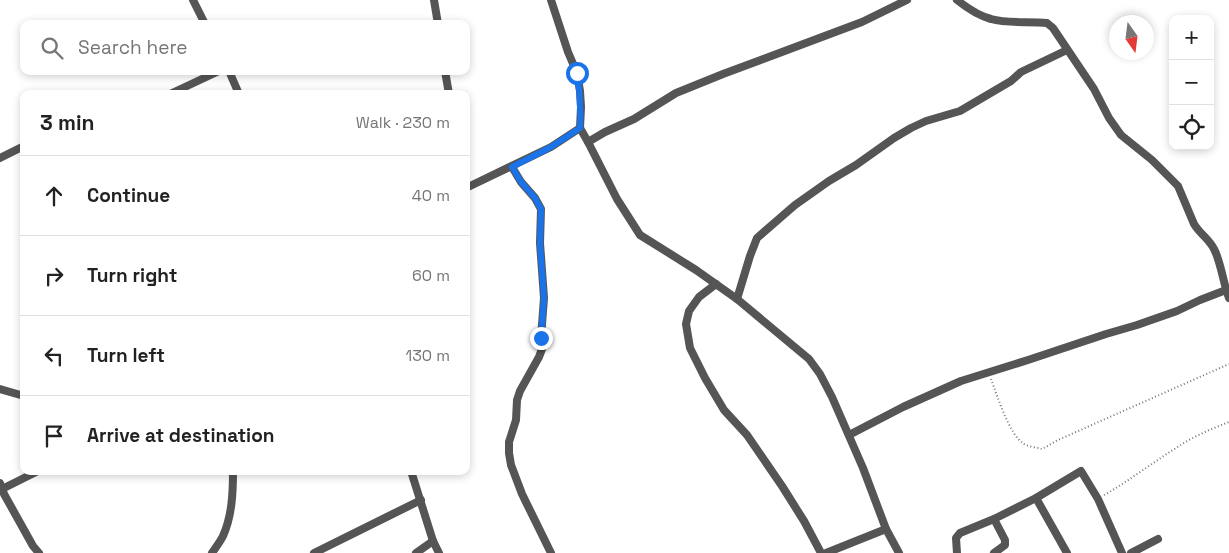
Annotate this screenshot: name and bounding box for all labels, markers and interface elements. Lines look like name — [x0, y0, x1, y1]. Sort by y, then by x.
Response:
north arrow — [1109, 15, 1154, 60]
map controls — [1169, 15, 1214, 150]
button: + — [1169, 15, 1214, 60]
search box — [20, 20, 470, 75]
icon: search — [38, 34, 66, 62]
text: Search here — [78, 35, 188, 60]
button: − — [1169, 60, 1214, 105]
route start — [566, 62, 589, 85]
button: locate — [1169, 105, 1214, 150]
text: 3 min — [40, 109, 95, 136]
text: Walk · 230 m — [356, 112, 450, 133]
icon: ahead — [40, 182, 68, 210]
text: Continue — [87, 183, 170, 208]
text: 40 m — [412, 185, 450, 206]
icon: right — [40, 262, 68, 290]
text: Turn right — [87, 263, 177, 288]
text: 60 m — [412, 265, 450, 286]
route end — [530, 327, 553, 350]
icon: left — [40, 342, 68, 370]
text: Turn left — [87, 343, 165, 368]
text: 130 m — [406, 345, 450, 366]
icon: arrive — [40, 422, 68, 450]
text: Arrive at destination — [87, 423, 275, 448]

